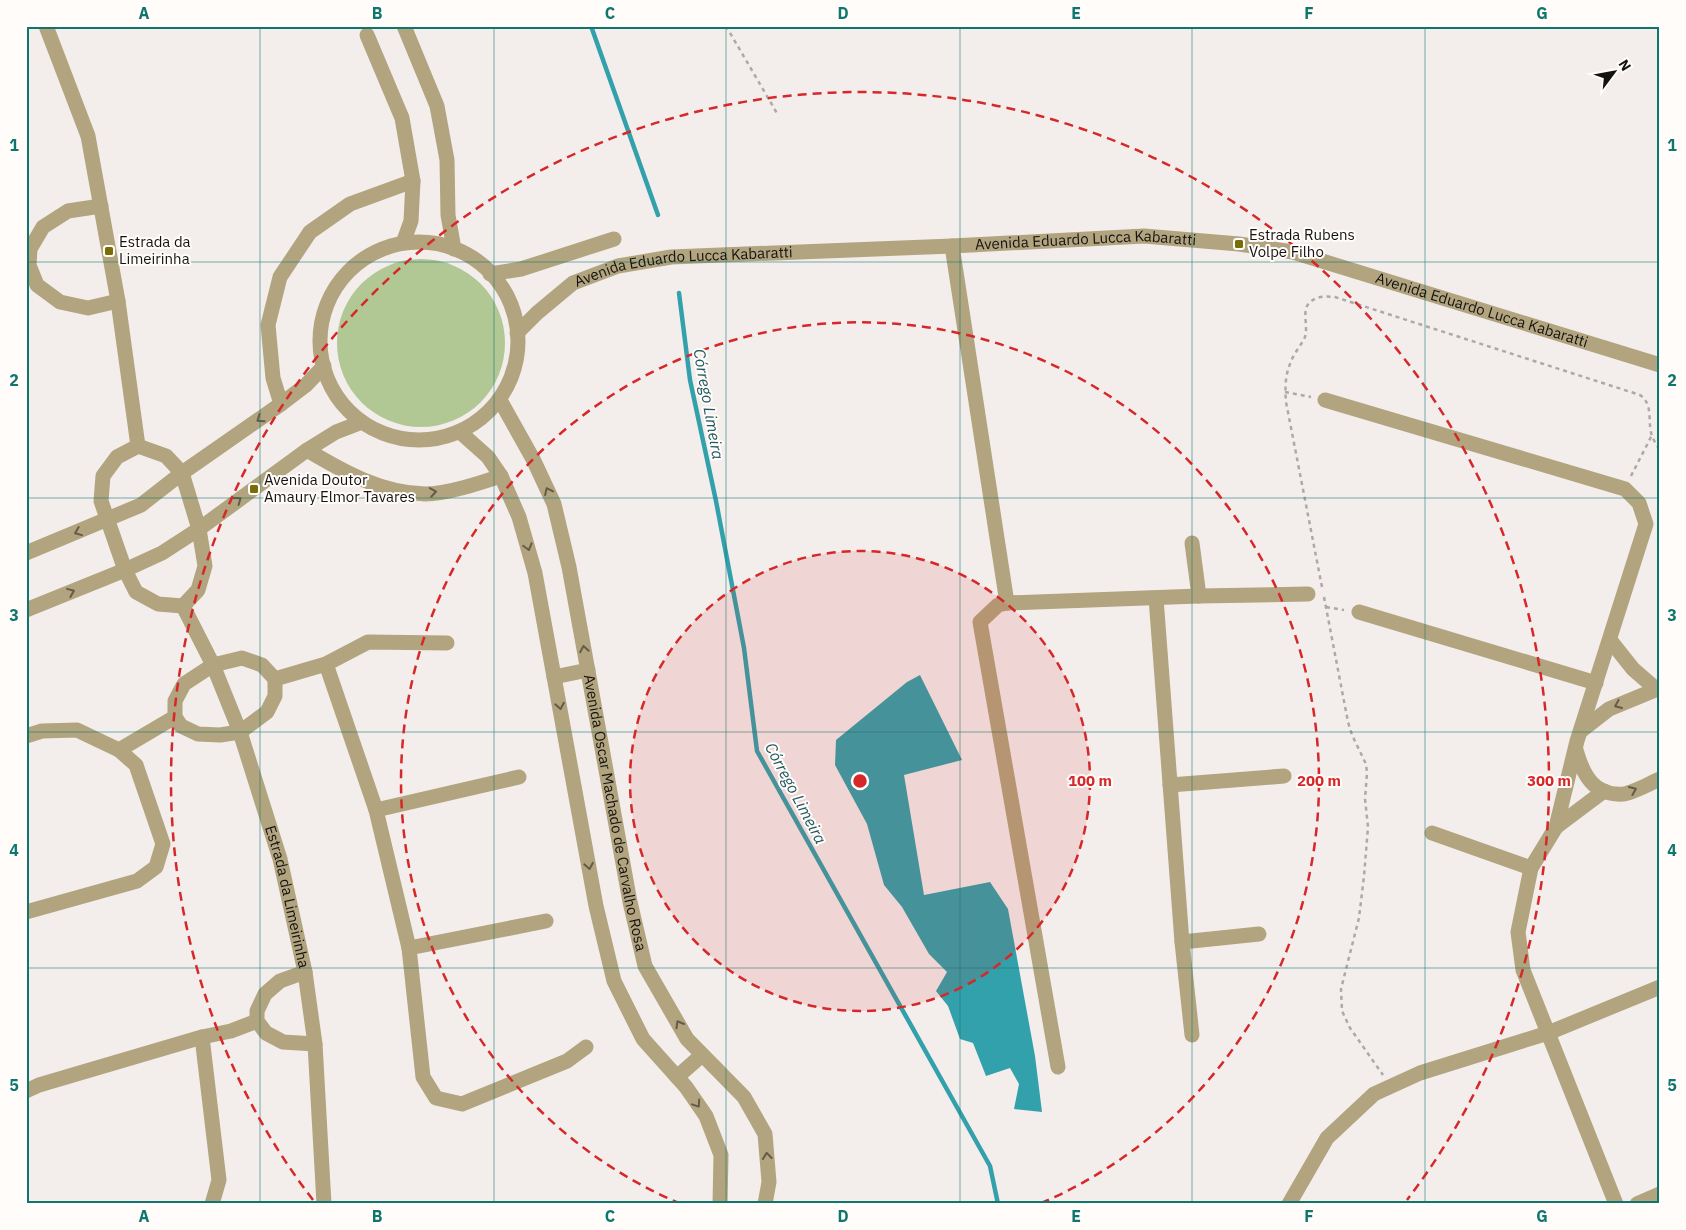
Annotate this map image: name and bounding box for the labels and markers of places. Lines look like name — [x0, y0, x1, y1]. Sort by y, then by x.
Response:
place label: Estrada Rubens Volpe Filho — [1249, 225, 1355, 261]
place label: Estrada da Limeirinha — [119, 232, 191, 268]
marker: Estrada Rubens Volpe Filho — [1233, 238, 1245, 250]
marker: Estrada da Limeirinha — [103, 245, 115, 257]
place label: Avenida Doutor Amaury Elmor Tavares — [264, 470, 415, 506]
marker: Avenida Doutor Amaury Elmor Tavares — [248, 483, 260, 495]
centre of rings — [851, 772, 869, 790]

